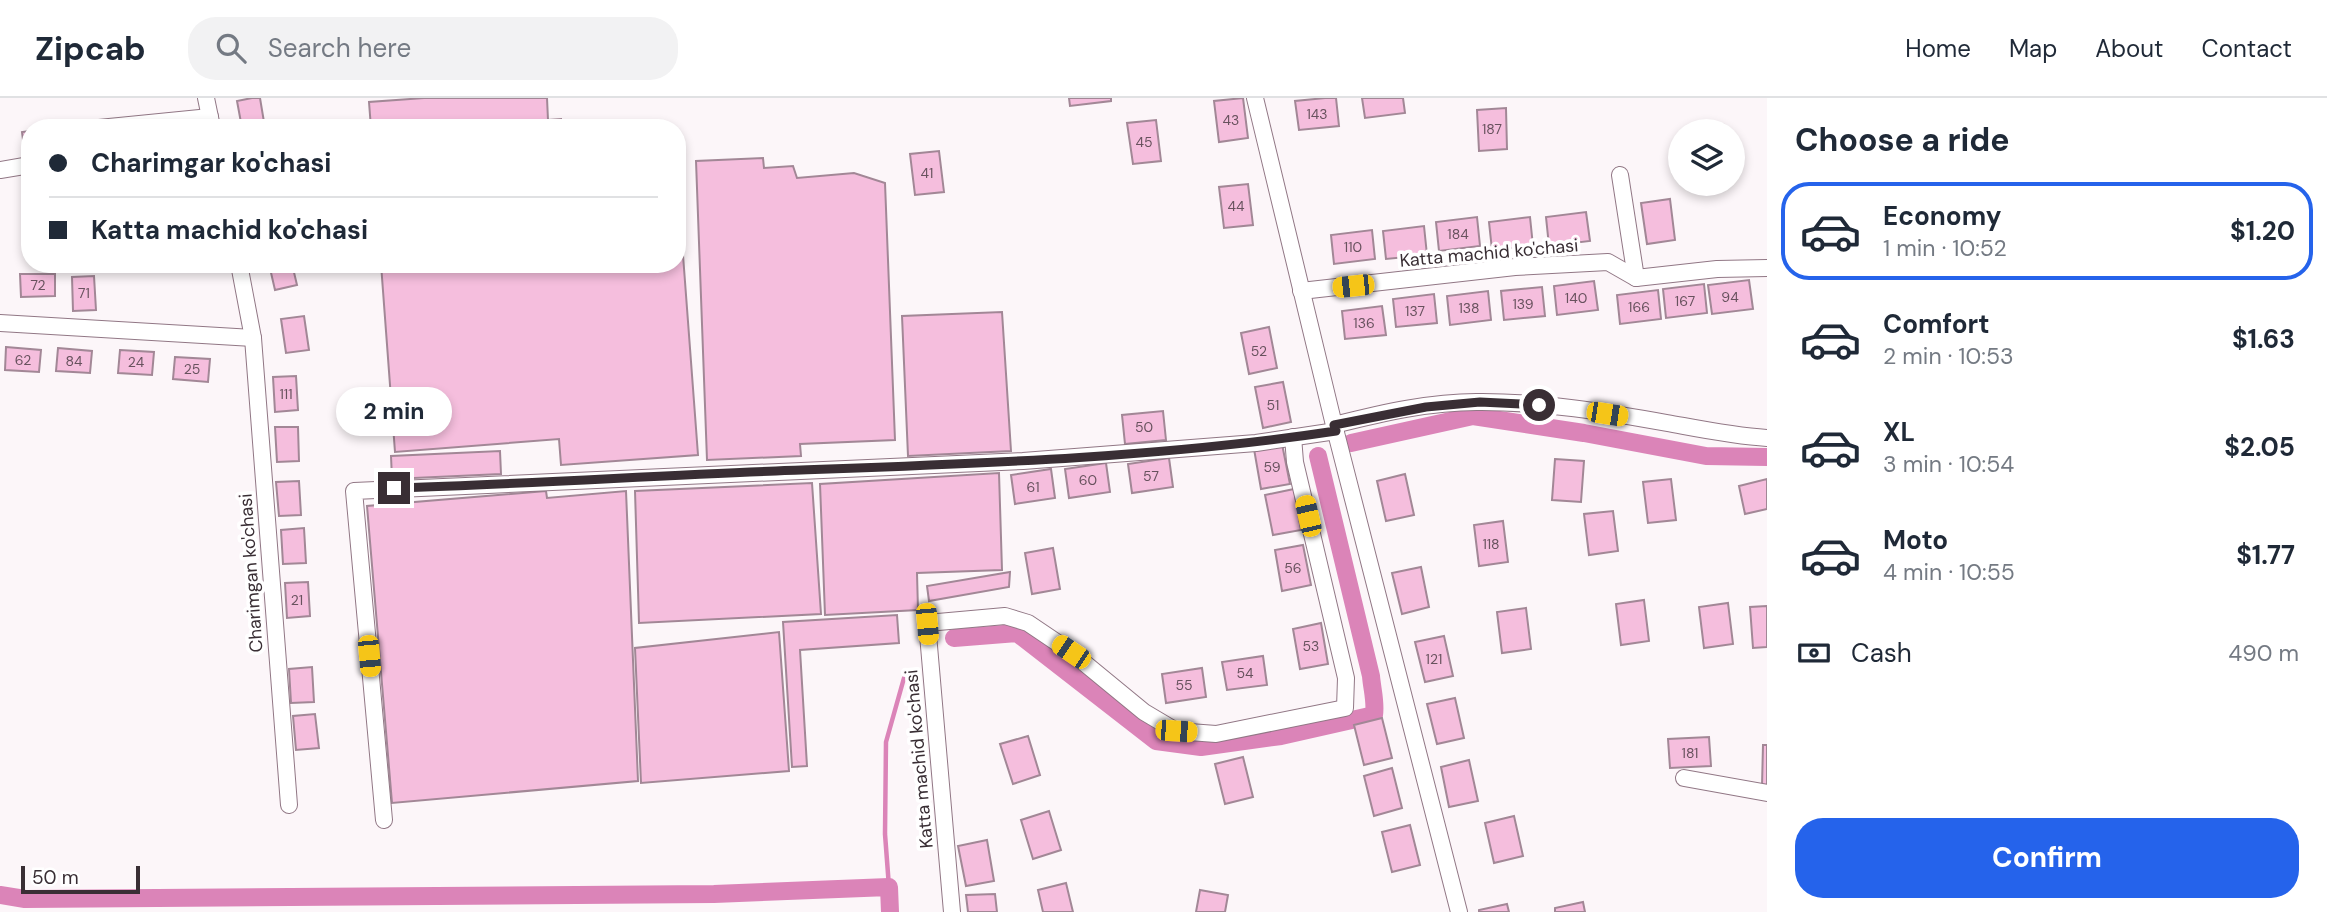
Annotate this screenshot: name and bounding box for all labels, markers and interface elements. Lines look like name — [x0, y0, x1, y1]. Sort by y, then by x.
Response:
search box — [188, 17, 678, 80]
text: Zipcab — [35, 27, 146, 70]
icon: search — [212, 29, 250, 67]
text: Search here — [268, 31, 411, 65]
text: Home — [1905, 33, 1971, 64]
text: Map — [2009, 33, 2057, 64]
text: About — [2095, 33, 2164, 64]
text: Contact — [2202, 33, 2292, 64]
house number: 143 — [1306, 105, 1328, 123]
house number: 43 — [1223, 111, 1239, 129]
map controls — [1668, 119, 1745, 196]
button: layers — [1668, 119, 1745, 196]
text: Choose a ride — [1795, 119, 2010, 161]
house number: 187 — [1482, 120, 1502, 138]
house number: 45 — [1135, 133, 1153, 151]
text: Charimgar ko'chasi — [91, 146, 331, 180]
house number: 41 — [921, 164, 933, 182]
house number: 44 — [1228, 197, 1245, 215]
text: Economy — [1883, 199, 2001, 233]
icon: car — [1799, 200, 1862, 263]
text: Katta machid ko'chasi — [91, 213, 368, 247]
text: $1.20 — [2230, 214, 2295, 248]
house number: 184 — [1447, 225, 1469, 243]
street label: Katta machid ko'chasi — [1399, 233, 1579, 273]
text: 1 min · 10:52 — [1883, 233, 2007, 263]
house number: 110 — [1344, 238, 1362, 256]
car — [1332, 273, 1375, 299]
house number: 72 — [30, 276, 46, 294]
house number: 71 — [78, 284, 90, 302]
house number: 94 — [1721, 288, 1739, 306]
house number: 140 — [1565, 289, 1587, 307]
house number: 167 — [1675, 292, 1695, 310]
house number: 139 — [1512, 295, 1534, 313]
house number: 166 — [1628, 298, 1650, 316]
house number: 138 — [1458, 299, 1480, 317]
house number: 137 — [1405, 302, 1425, 320]
text: Comfort — [1883, 307, 1989, 341]
icon: car — [1799, 308, 1862, 371]
house number: 136 — [1353, 314, 1375, 332]
text: $1.63 — [2232, 322, 2295, 356]
text: 2 min · 10:53 — [1883, 341, 2014, 371]
house number: 52 — [1251, 342, 1267, 360]
house number: 62 — [15, 351, 31, 369]
house number: 84 — [65, 352, 83, 370]
house number: 24 — [128, 353, 145, 371]
house number: 25 — [184, 360, 200, 378]
house number: 111 — [279, 385, 293, 403]
callout: 2 min — [336, 386, 452, 436]
route start — [1523, 389, 1555, 421]
text: 2 min — [364, 396, 424, 426]
house number: 51 — [1267, 396, 1279, 414]
car — [1585, 400, 1630, 428]
text: XL — [1883, 415, 1915, 449]
icon: car — [1799, 416, 1862, 479]
house number: 50 — [1135, 418, 1153, 436]
text: $2.05 — [2224, 430, 2295, 464]
text: 3 min · 10:54 — [1883, 449, 2014, 479]
house number: 59 — [1264, 458, 1281, 476]
house number: 57 — [1143, 467, 1159, 485]
house number: 60 — [1079, 471, 1097, 489]
route end — [378, 472, 410, 504]
house number: 61 — [1026, 478, 1040, 496]
street label: Charimgan ko'chasi — [233, 493, 269, 653]
car — [1294, 493, 1323, 539]
text: Moto — [1883, 523, 1948, 557]
icon: car — [1799, 524, 1862, 587]
house number: 118 — [1482, 535, 1500, 553]
text: $1.77 — [2236, 538, 2295, 572]
text: 4 min · 10:55 — [1883, 557, 2015, 587]
house number: 56 — [1284, 559, 1302, 577]
house number: 21 — [291, 591, 303, 609]
car — [915, 602, 940, 646]
car — [1048, 632, 1095, 672]
car — [357, 634, 382, 678]
icon: cash — [1795, 634, 1833, 672]
text: Cash — [1851, 636, 1912, 670]
house number: 53 — [1303, 637, 1319, 655]
text: 490 m — [2228, 638, 2299, 668]
house number: 121 — [1426, 650, 1442, 668]
house number: 54 — [1236, 664, 1254, 682]
street label: Katta machid ko'chasi — [899, 669, 939, 849]
house number: 55 — [1175, 676, 1193, 694]
car — [1155, 719, 1198, 743]
house number: 181 — [1682, 744, 1698, 762]
button: Confirm — [1795, 818, 2299, 898]
scale bar — [21, 863, 140, 895]
text: 50 m — [32, 865, 79, 890]

